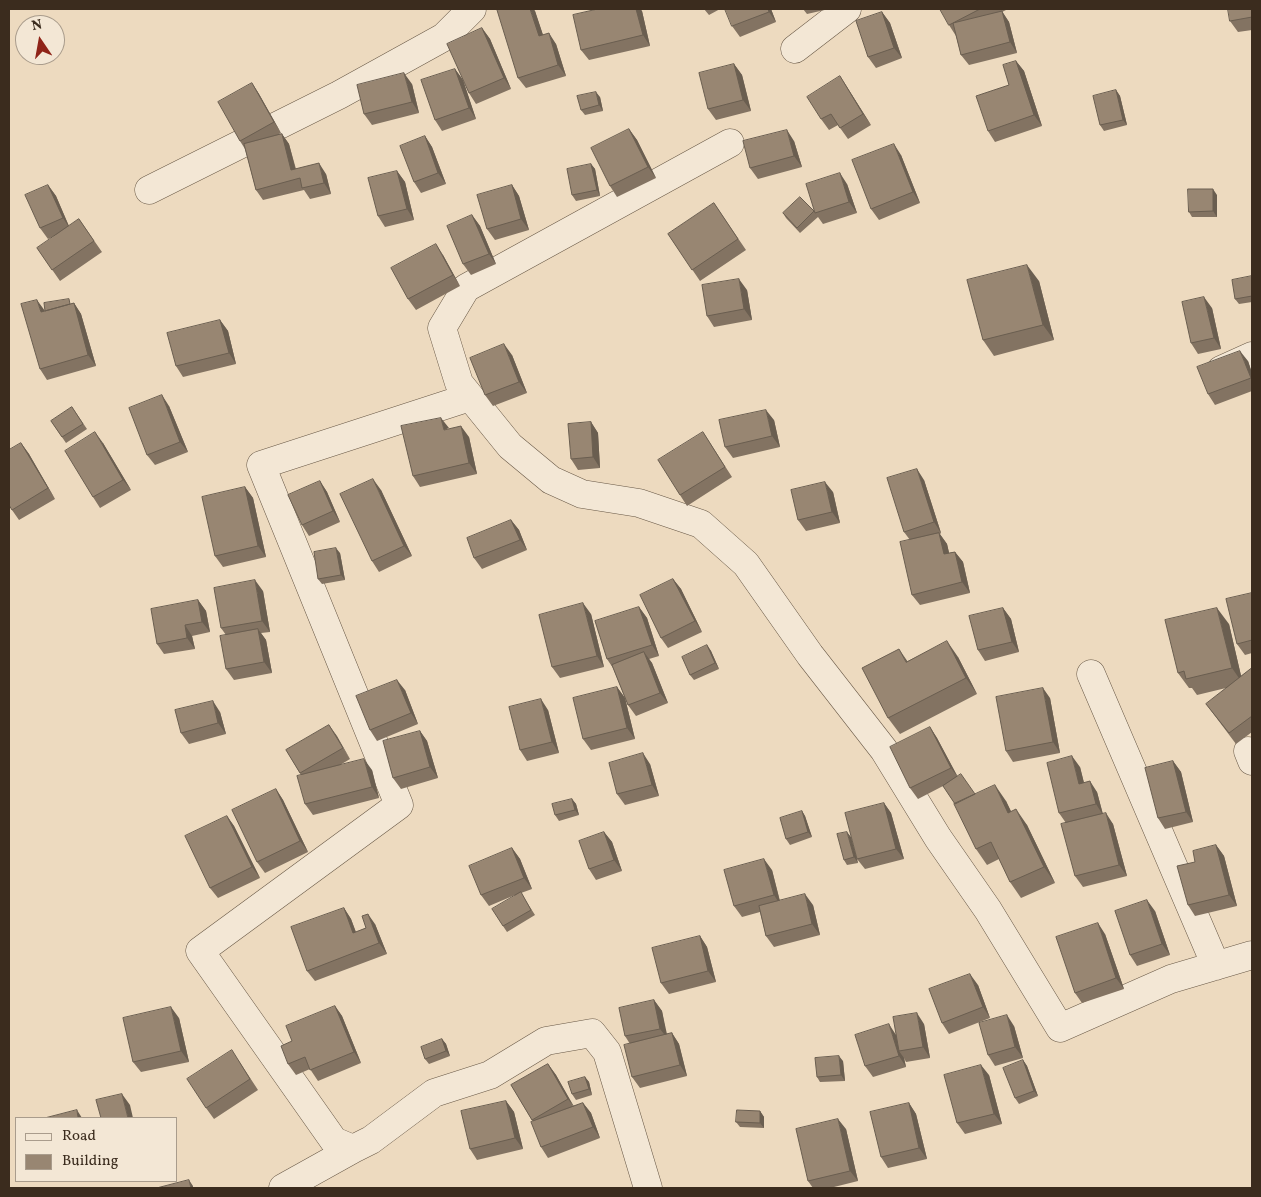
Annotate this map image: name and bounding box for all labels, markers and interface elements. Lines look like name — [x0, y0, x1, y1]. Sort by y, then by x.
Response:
north arrow — [15, 15, 65, 65]
text: N — [30, 15, 44, 36]
legend — [15, 1117, 178, 1182]
text: Road — [62, 1126, 96, 1147]
text: Building — [62, 1151, 118, 1172]

